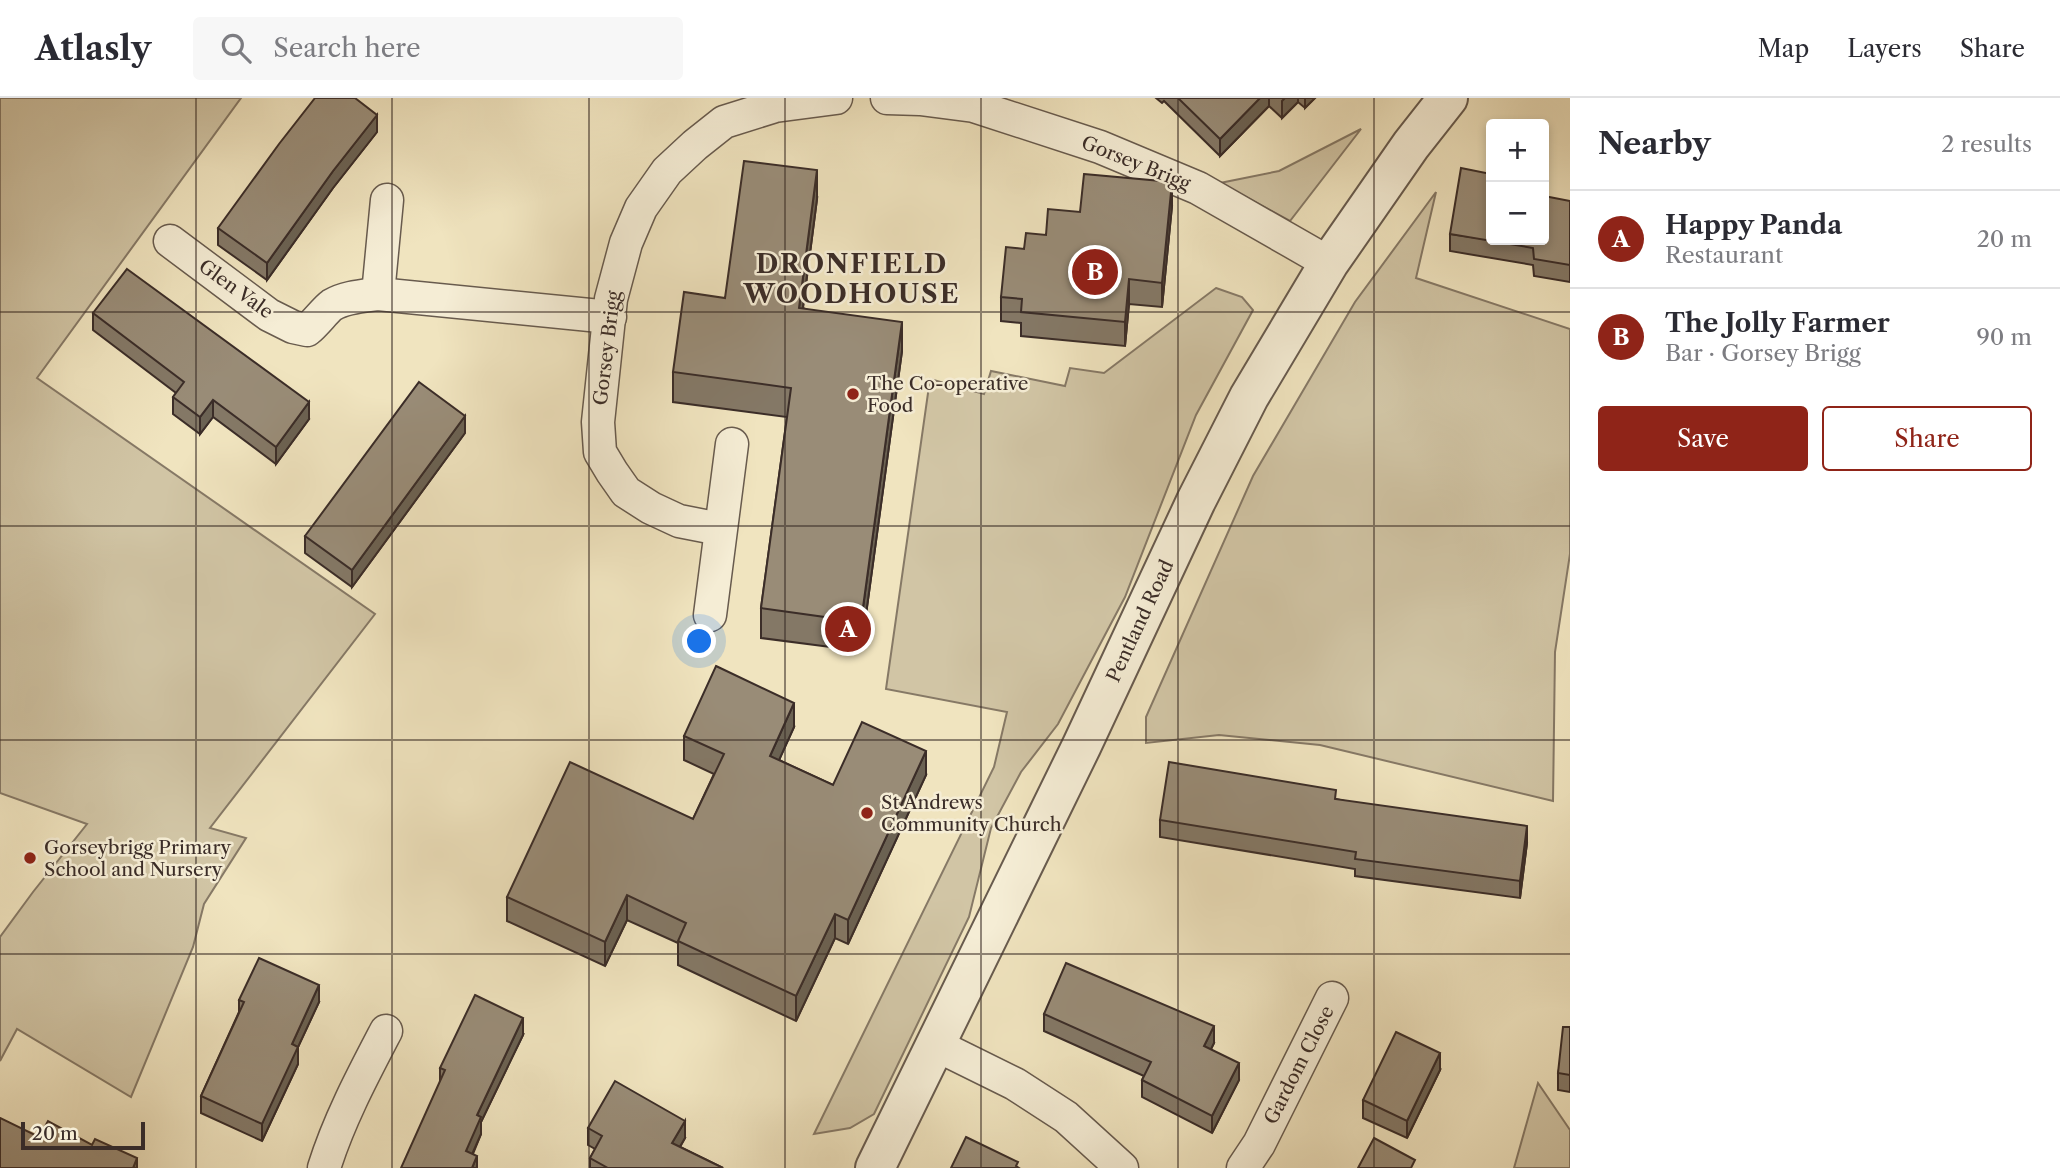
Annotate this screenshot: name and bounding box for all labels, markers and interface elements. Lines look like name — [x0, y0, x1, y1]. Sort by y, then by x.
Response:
search box — [193, 17, 683, 80]
text: Atlasly — [35, 28, 151, 69]
icon: search — [217, 29, 255, 67]
text: Search here — [273, 32, 420, 64]
text: Map — [1758, 34, 1809, 63]
text: Layers — [1847, 34, 1922, 63]
text: Share — [1960, 34, 2025, 63]
map controls — [1486, 119, 1549, 245]
button: + — [1486, 119, 1549, 182]
text: Nearby — [1598, 125, 1711, 162]
text: 2 results — [1941, 130, 2032, 158]
street label: Gorsey Brigg — [1078, 131, 1195, 196]
button: − — [1486, 182, 1549, 245]
text: Happy Panda — [1665, 209, 1842, 241]
text: A — [1612, 225, 1630, 253]
text: 20 m — [1977, 225, 2032, 253]
text: Restaurant — [1665, 241, 1783, 269]
pin: B — [1072, 246, 1118, 298]
district label: DRONFIELD WOODHOUSE — [742, 248, 961, 310]
street label: Glen Vale — [194, 254, 278, 324]
street label: Gorsey Brigg — [589, 288, 626, 407]
text: The Jolly Farmer — [1665, 307, 1890, 339]
text: B — [1612, 323, 1630, 351]
text: 90 m — [1976, 323, 2032, 351]
text: Bar · Gorsey Brigg — [1665, 339, 1861, 367]
place label: The Co-operative Food — [867, 372, 1028, 417]
marker: The Co-operative Food — [845, 386, 861, 402]
button: Save — [1598, 406, 1808, 471]
button: Share — [1822, 406, 2032, 471]
street label: Pentland Road — [1102, 556, 1179, 686]
pin: A — [825, 603, 871, 655]
your location — [682, 624, 716, 658]
place label: St Andrews Community Church — [881, 791, 1062, 836]
marker: St Andrews Community Church — [859, 805, 875, 821]
place label: Gorseybrigg Primary School and Nursery — [44, 836, 231, 881]
marker: Gorseybrigg Primary School and Nursery — [22, 850, 38, 866]
street label: Gardom Close — [1259, 1002, 1339, 1128]
scale bar — [21, 1119, 145, 1151]
text: 20 m — [32, 1122, 78, 1145]

